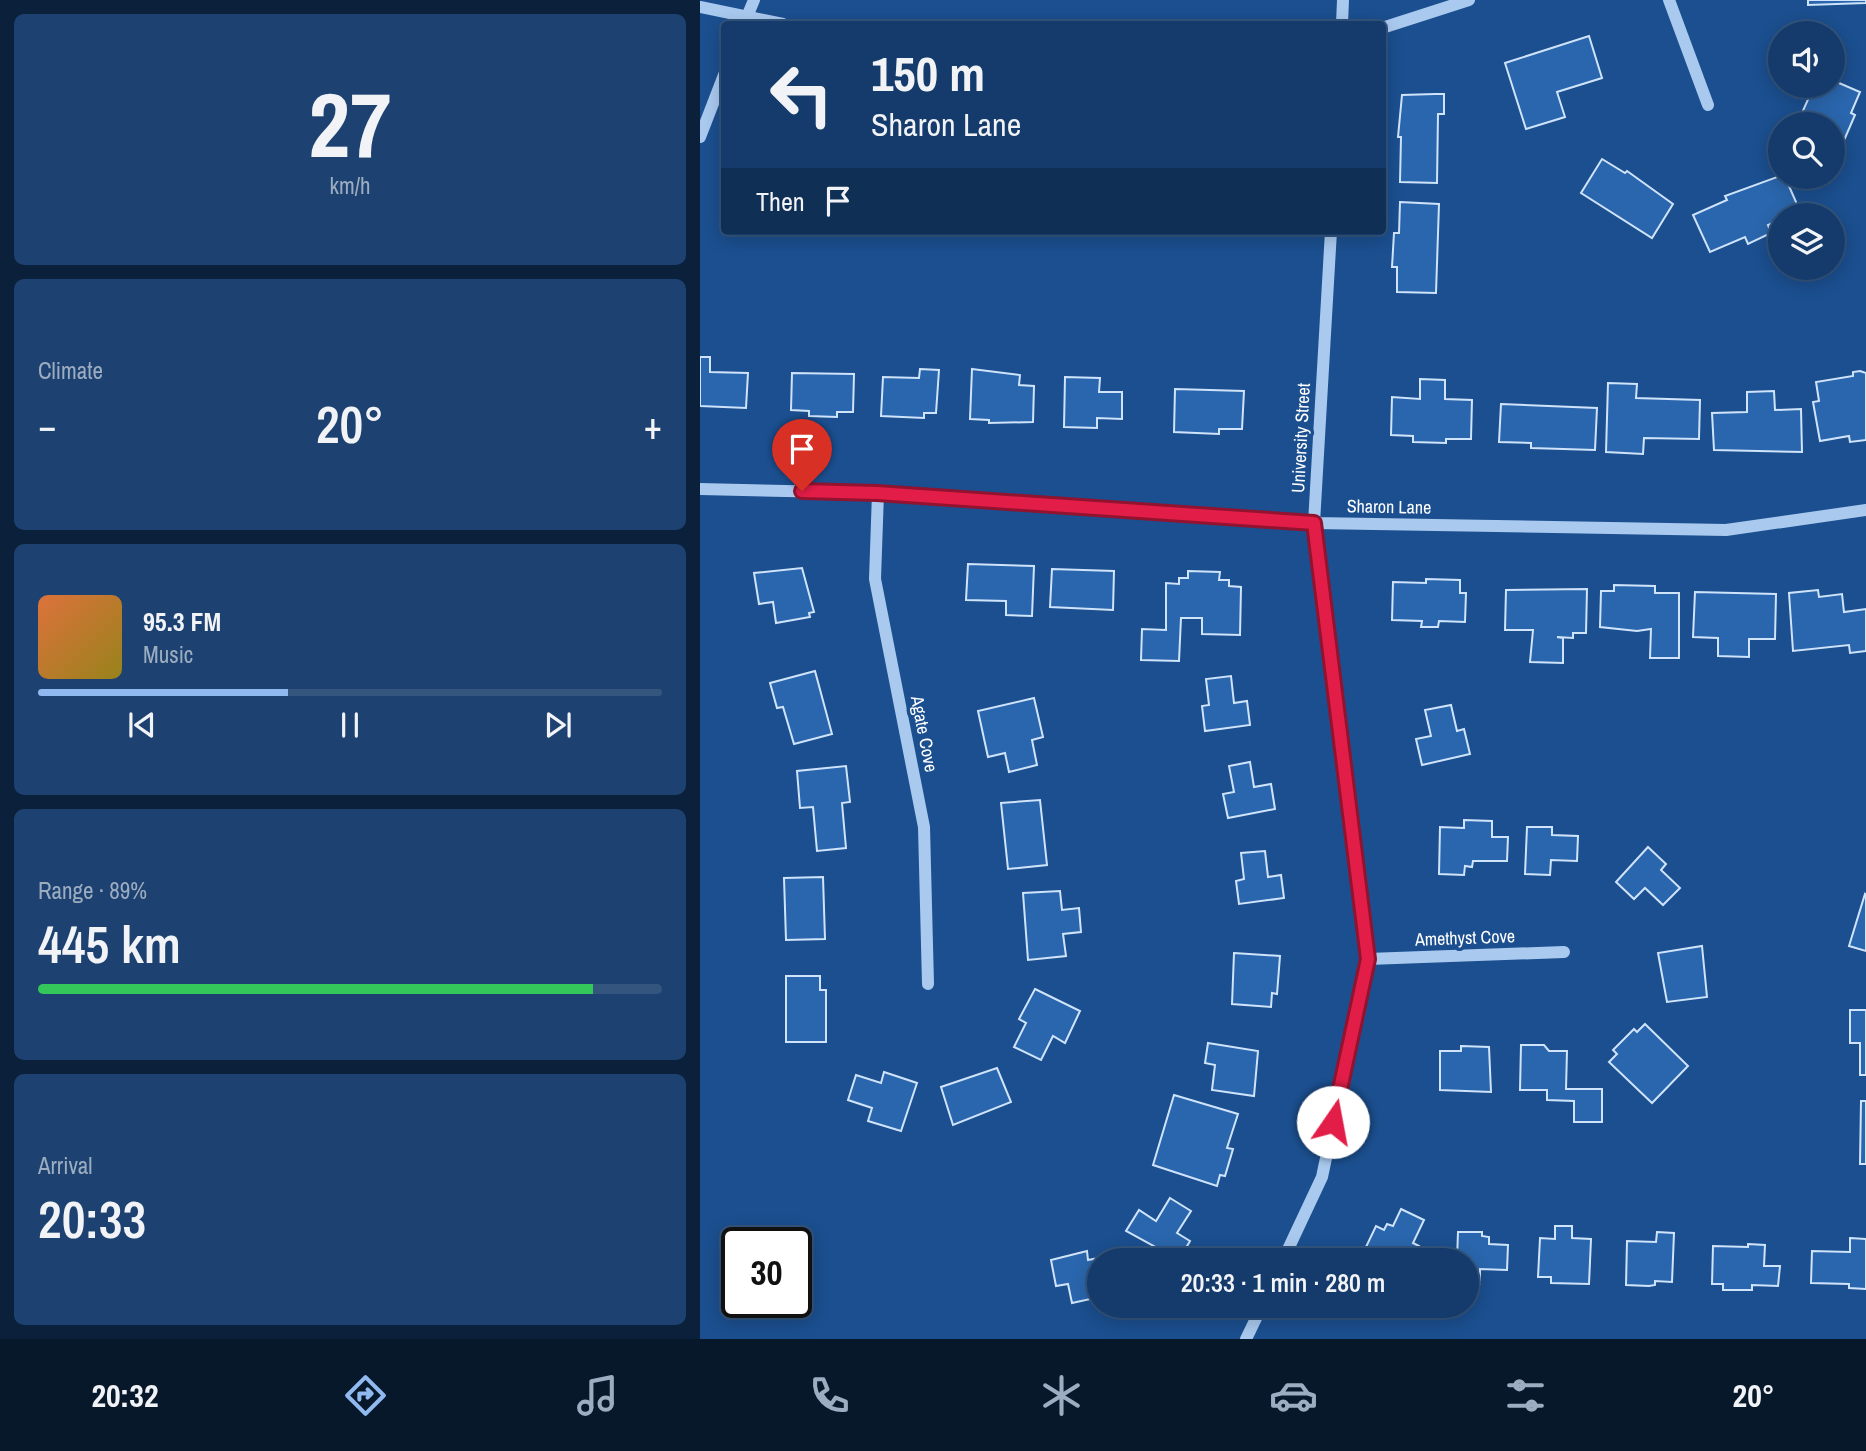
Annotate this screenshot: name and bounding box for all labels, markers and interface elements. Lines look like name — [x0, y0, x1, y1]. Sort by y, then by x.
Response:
map controls — [1768, 21, 1845, 280]
button: sound — [1768, 21, 1845, 98]
text: 150 m — [871, 40, 985, 106]
icon: left — [756, 49, 847, 140]
text: 27 — [309, 63, 392, 185]
text: Sharon Lane — [871, 103, 1021, 146]
button: search — [1768, 112, 1845, 189]
text: km/h — [330, 170, 370, 201]
icon: arrive — [819, 182, 857, 220]
text: Then — [756, 184, 805, 219]
button: layers — [1768, 203, 1845, 280]
text: Climate — [38, 355, 103, 386]
street label: University Street — [1285, 382, 1316, 494]
text: 20° — [316, 389, 384, 459]
text: − — [38, 400, 56, 451]
text: + — [644, 400, 662, 451]
pin — [772, 419, 832, 491]
icon: arrive — [783, 430, 821, 468]
street label: Sharon Lane — [1347, 493, 1431, 520]
text: 95.3 FM — [143, 604, 221, 639]
text: Music — [143, 639, 193, 670]
street label: Agate Cove — [905, 693, 944, 774]
icon: previous — [123, 706, 161, 744]
icon: pause — [331, 706, 369, 744]
icon: next — [539, 706, 577, 744]
text: Range · 89% — [38, 875, 147, 906]
text: 445 km — [38, 909, 181, 979]
street label: Amethyst Cove — [1414, 923, 1515, 952]
position arrow — [1296, 1085, 1370, 1159]
text: Arrival — [38, 1150, 93, 1181]
text: 20:33 — [38, 1184, 146, 1254]
speed limit sign: 30 — [721, 1227, 812, 1318]
text: 20:33 · 1 min · 280 m — [1181, 1265, 1385, 1300]
icon: directions — [341, 1371, 390, 1420]
icon: music — [573, 1371, 622, 1420]
icon: phone — [805, 1371, 854, 1420]
icon: climate — [1037, 1371, 1086, 1420]
icon: car — [1269, 1371, 1318, 1420]
icon: filters — [1501, 1371, 1550, 1420]
text: 20:32 — [91, 1374, 159, 1417]
text: 20° — [1733, 1374, 1775, 1417]

